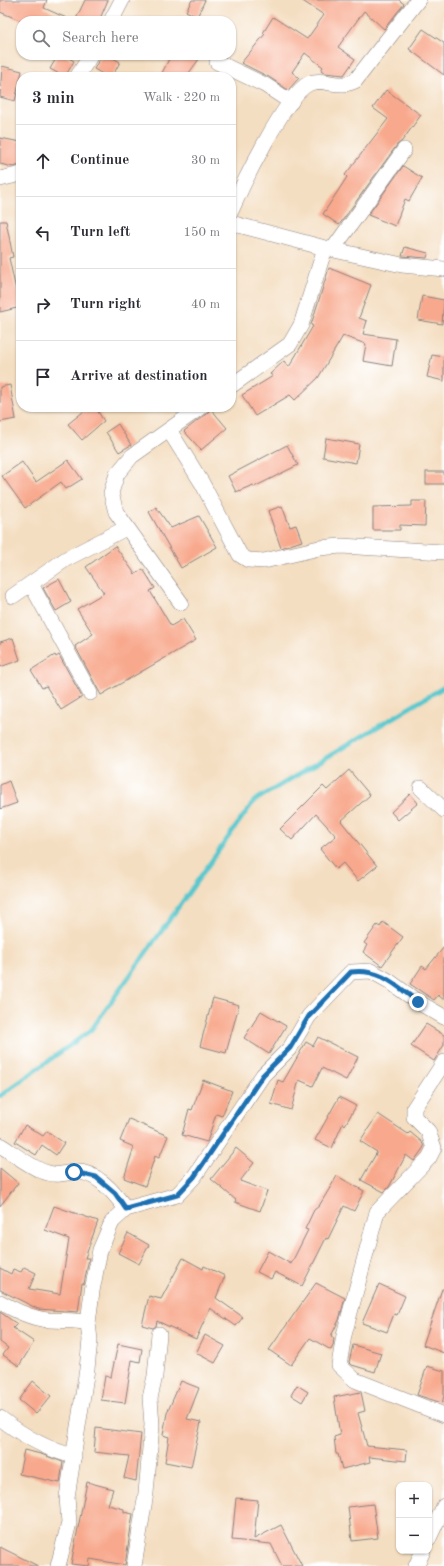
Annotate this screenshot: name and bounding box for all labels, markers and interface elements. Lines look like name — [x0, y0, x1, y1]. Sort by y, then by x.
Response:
search box — [16, 16, 236, 60]
icon: search — [30, 27, 52, 49]
text: Search here — [62, 31, 139, 46]
text: 3 min — [32, 90, 75, 107]
text: Walk · 220 m — [143, 91, 220, 104]
icon: ahead — [32, 150, 54, 172]
text: Continue — [70, 153, 129, 168]
text: 30 m — [191, 154, 220, 167]
icon: left — [32, 222, 54, 244]
text: Turn left — [70, 225, 130, 240]
text: 150 m — [183, 226, 220, 239]
icon: right — [32, 294, 54, 316]
text: Turn right — [70, 297, 141, 312]
text: 40 m — [191, 298, 220, 311]
icon: arrive — [32, 366, 54, 388]
text: Arrive at destination — [70, 369, 208, 384]
route end — [409, 993, 427, 1011]
route start — [65, 1163, 83, 1181]
map controls — [396, 1482, 432, 1554]
button: + — [396, 1482, 432, 1518]
button: − — [396, 1518, 432, 1554]

